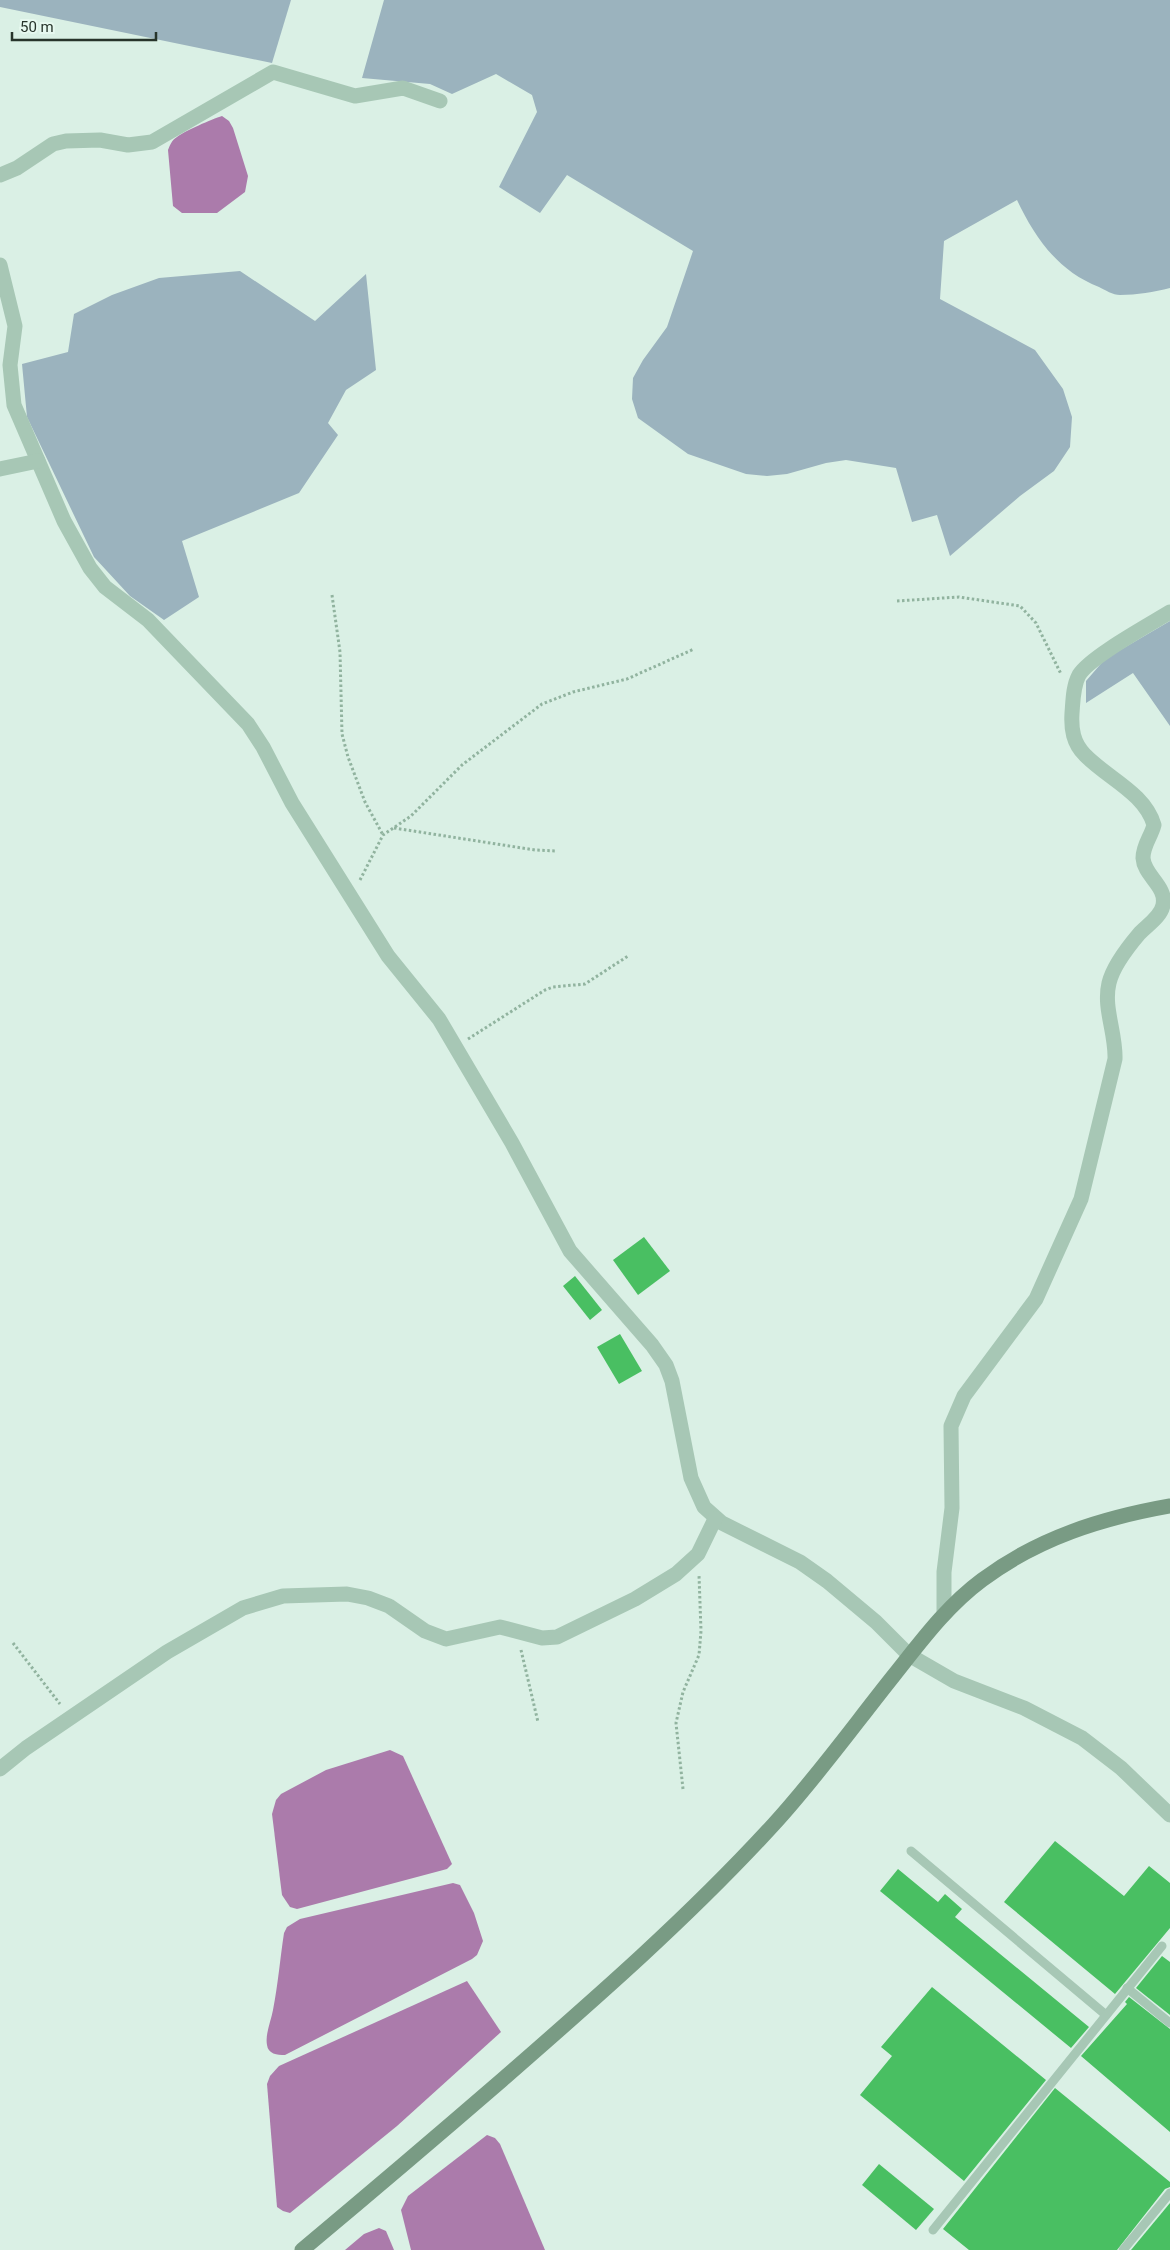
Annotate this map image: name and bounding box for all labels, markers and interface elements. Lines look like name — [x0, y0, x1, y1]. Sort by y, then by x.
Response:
scale bar — [12, 10, 156, 42]
text: 50 m — [20, 18, 54, 36]

